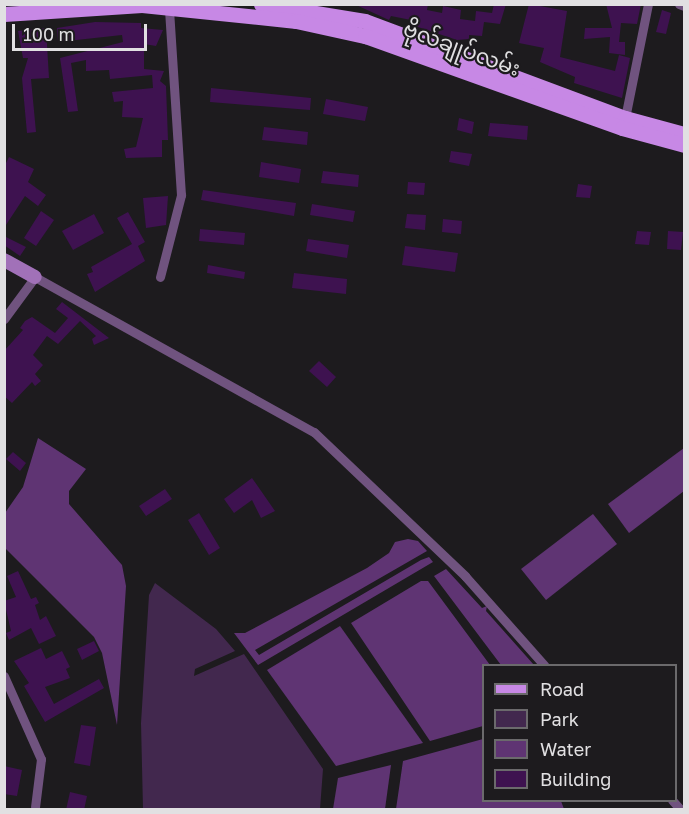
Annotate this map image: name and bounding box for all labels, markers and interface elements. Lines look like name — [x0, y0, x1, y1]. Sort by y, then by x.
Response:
scale bar — [15, 12, 150, 50]
street label: ဗိုလ်ချုပ်လမ်း — [400, 15, 524, 81]
text: 100 m — [23, 23, 74, 45]
legend — [482, 664, 677, 802]
text: Road — [540, 678, 584, 700]
text: Park — [540, 708, 579, 730]
text: Water — [540, 738, 591, 760]
text: Building — [540, 768, 611, 790]

